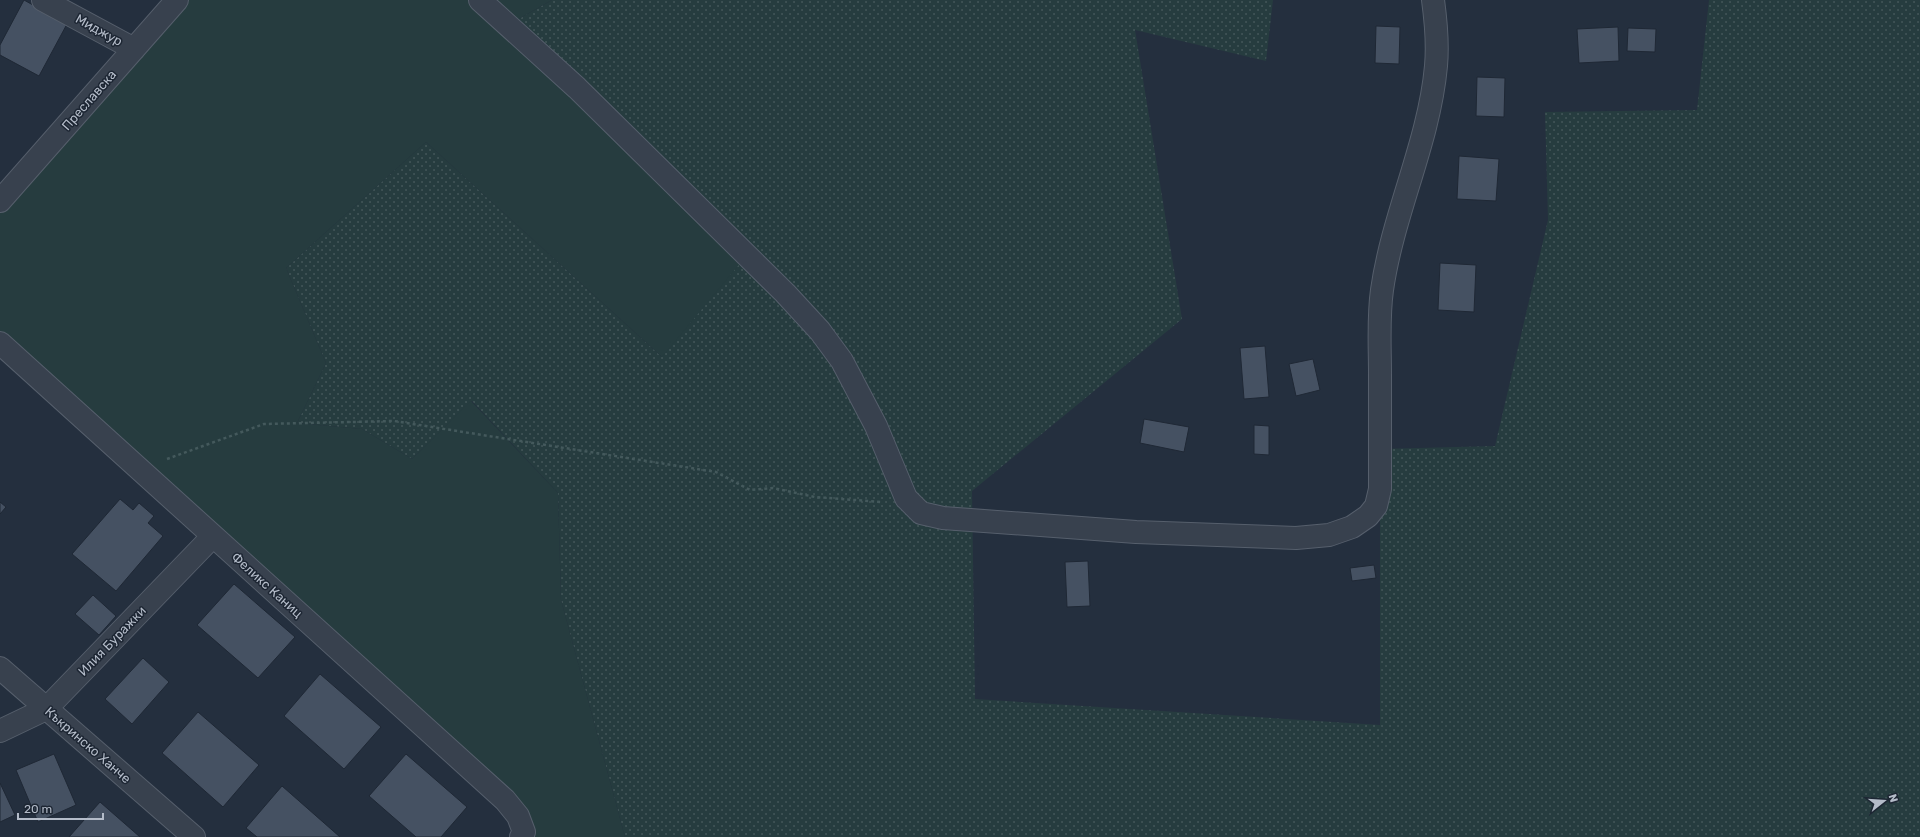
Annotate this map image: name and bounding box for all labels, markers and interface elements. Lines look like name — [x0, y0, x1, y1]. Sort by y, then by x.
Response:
street label: Миджур — [73, 11, 125, 49]
street label: Преславска — [59, 67, 119, 133]
street label: Феликс Каниц — [228, 549, 306, 621]
street label: Илия Буражки — [75, 603, 149, 679]
street label: Къкринско Ханче — [42, 704, 134, 786]
north arrow — [1864, 781, 1904, 821]
text: N — [1886, 793, 1900, 804]
scale bar — [18, 795, 103, 821]
text: 20 m — [24, 802, 52, 816]

